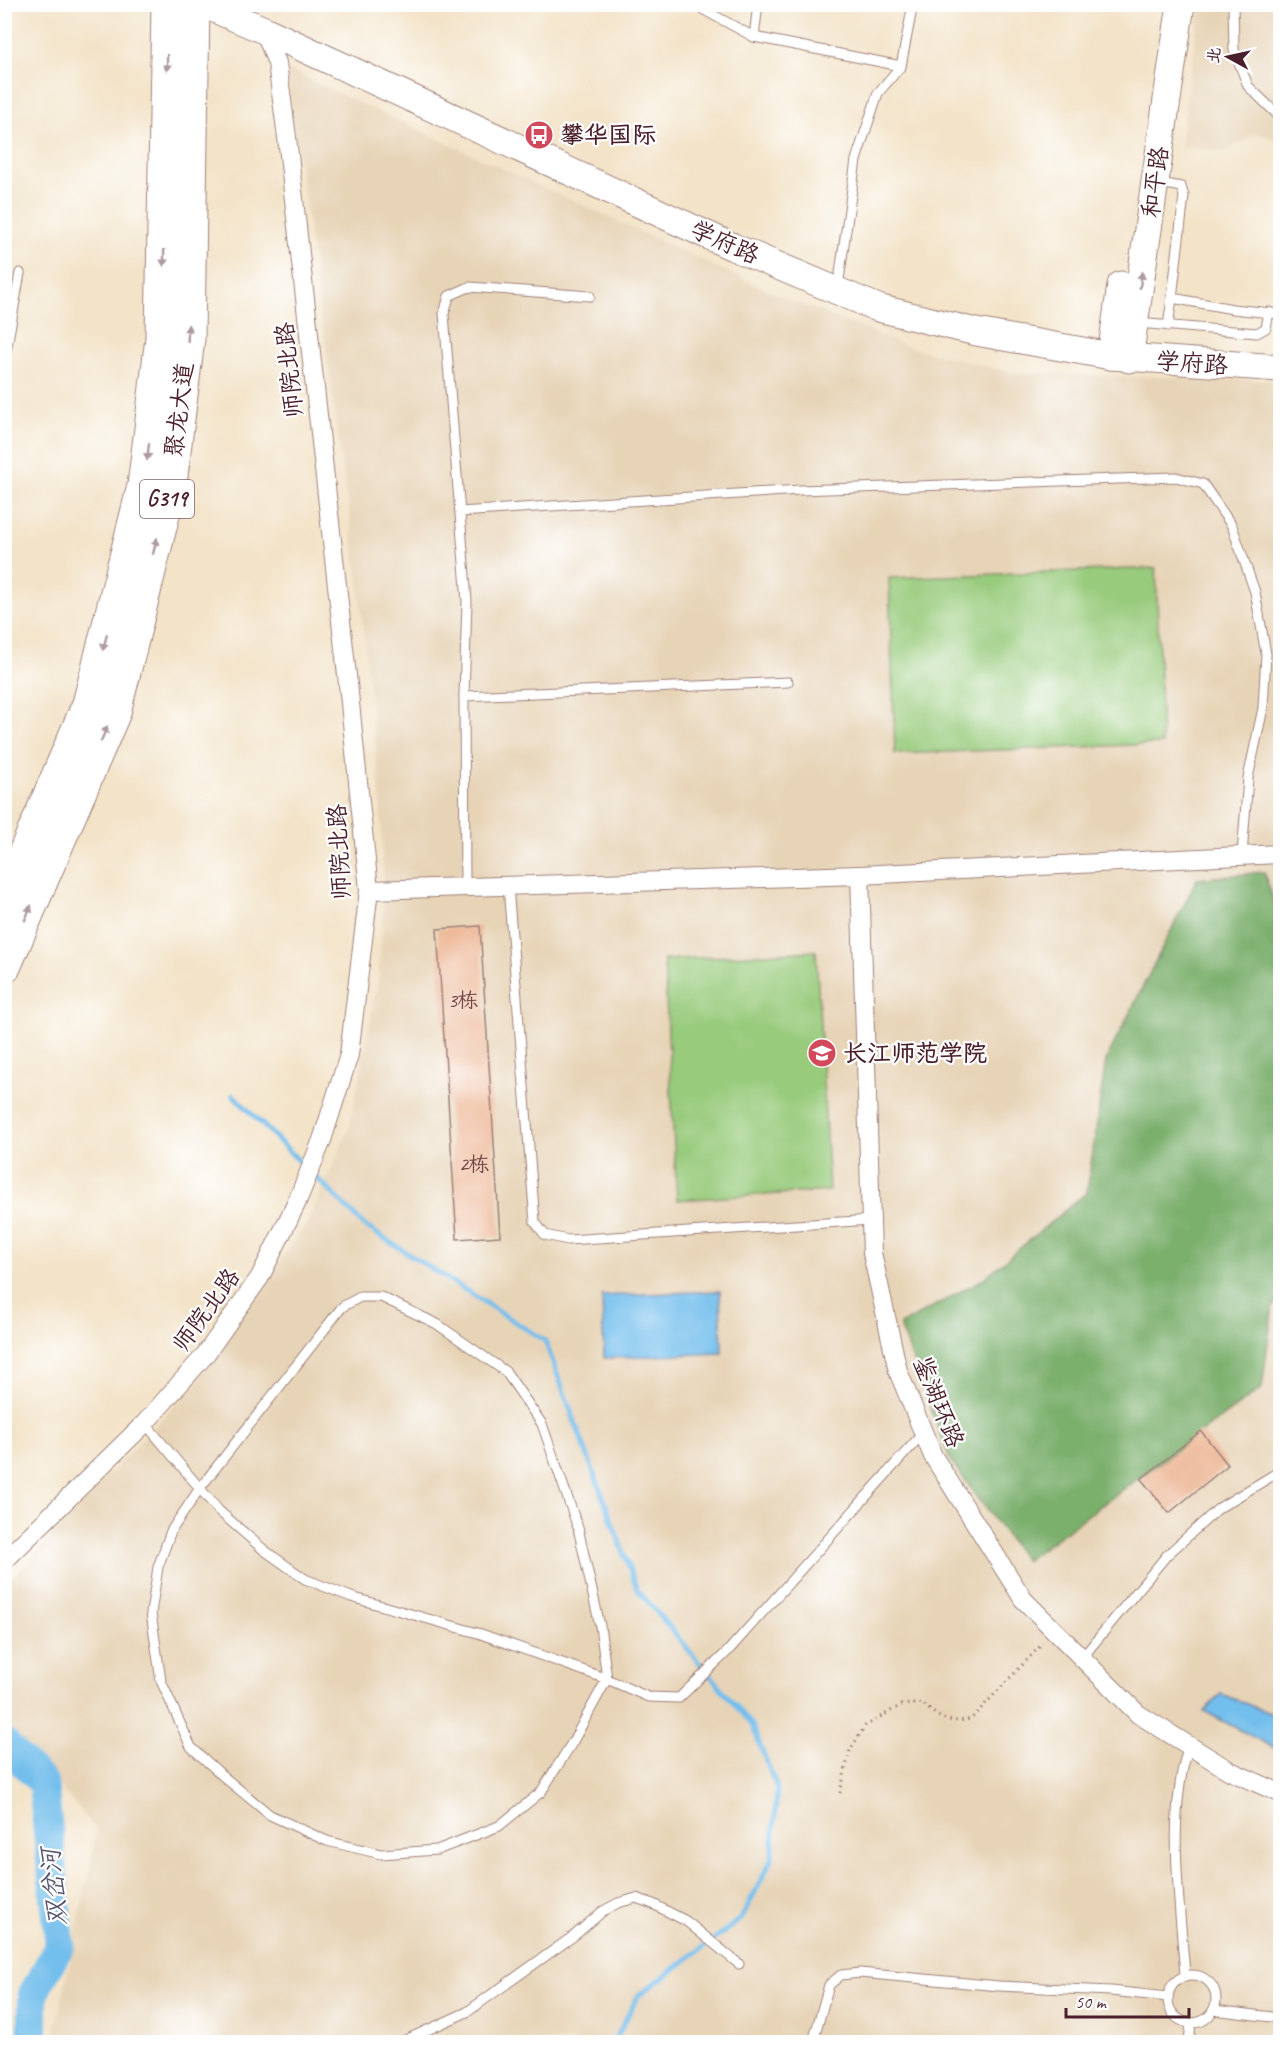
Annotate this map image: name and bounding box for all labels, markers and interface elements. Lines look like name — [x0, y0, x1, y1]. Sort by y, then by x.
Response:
north arrow — [1198, 27, 1258, 87]
text: 北 — [1203, 46, 1225, 64]
one-way arrow — [162, 53, 172, 72]
bus stop icon: 攀华国际 — [523, 119, 555, 151]
place label: 攀华国际 — [560, 120, 656, 150]
street label: 和平路 — [1135, 144, 1175, 220]
street label: 学府路 — [686, 214, 764, 270]
one-way arrow — [159, 248, 169, 267]
one-way arrow — [1136, 271, 1145, 290]
street label: 师院北路 — [269, 321, 309, 419]
one-way arrow — [183, 323, 192, 342]
street label: 学府路 — [1155, 346, 1229, 380]
street label: 聚龙大道 — [158, 361, 200, 459]
one-way arrow — [144, 443, 153, 462]
road number: G319 — [140, 480, 194, 518]
one-way arrow — [151, 536, 161, 555]
one-way arrow — [100, 633, 109, 651]
one-way arrow — [99, 724, 109, 742]
street label: 师院北路 — [322, 803, 356, 901]
one-way arrow — [23, 904, 32, 921]
house number: 3栋 — [448, 987, 478, 1013]
school or university icon: 长江师范学院 — [806, 1037, 838, 1069]
place label: 长江师范学院 — [843, 1038, 987, 1068]
house number: 2栋 — [459, 1151, 489, 1177]
street label: 师院北路 — [166, 1262, 246, 1358]
street label: 鉴湖环路 — [907, 1352, 971, 1452]
water label: 双岔河 — [33, 1843, 74, 1928]
scale bar — [1066, 1981, 1189, 2019]
text: 50 m — [1075, 1991, 1108, 2013]

